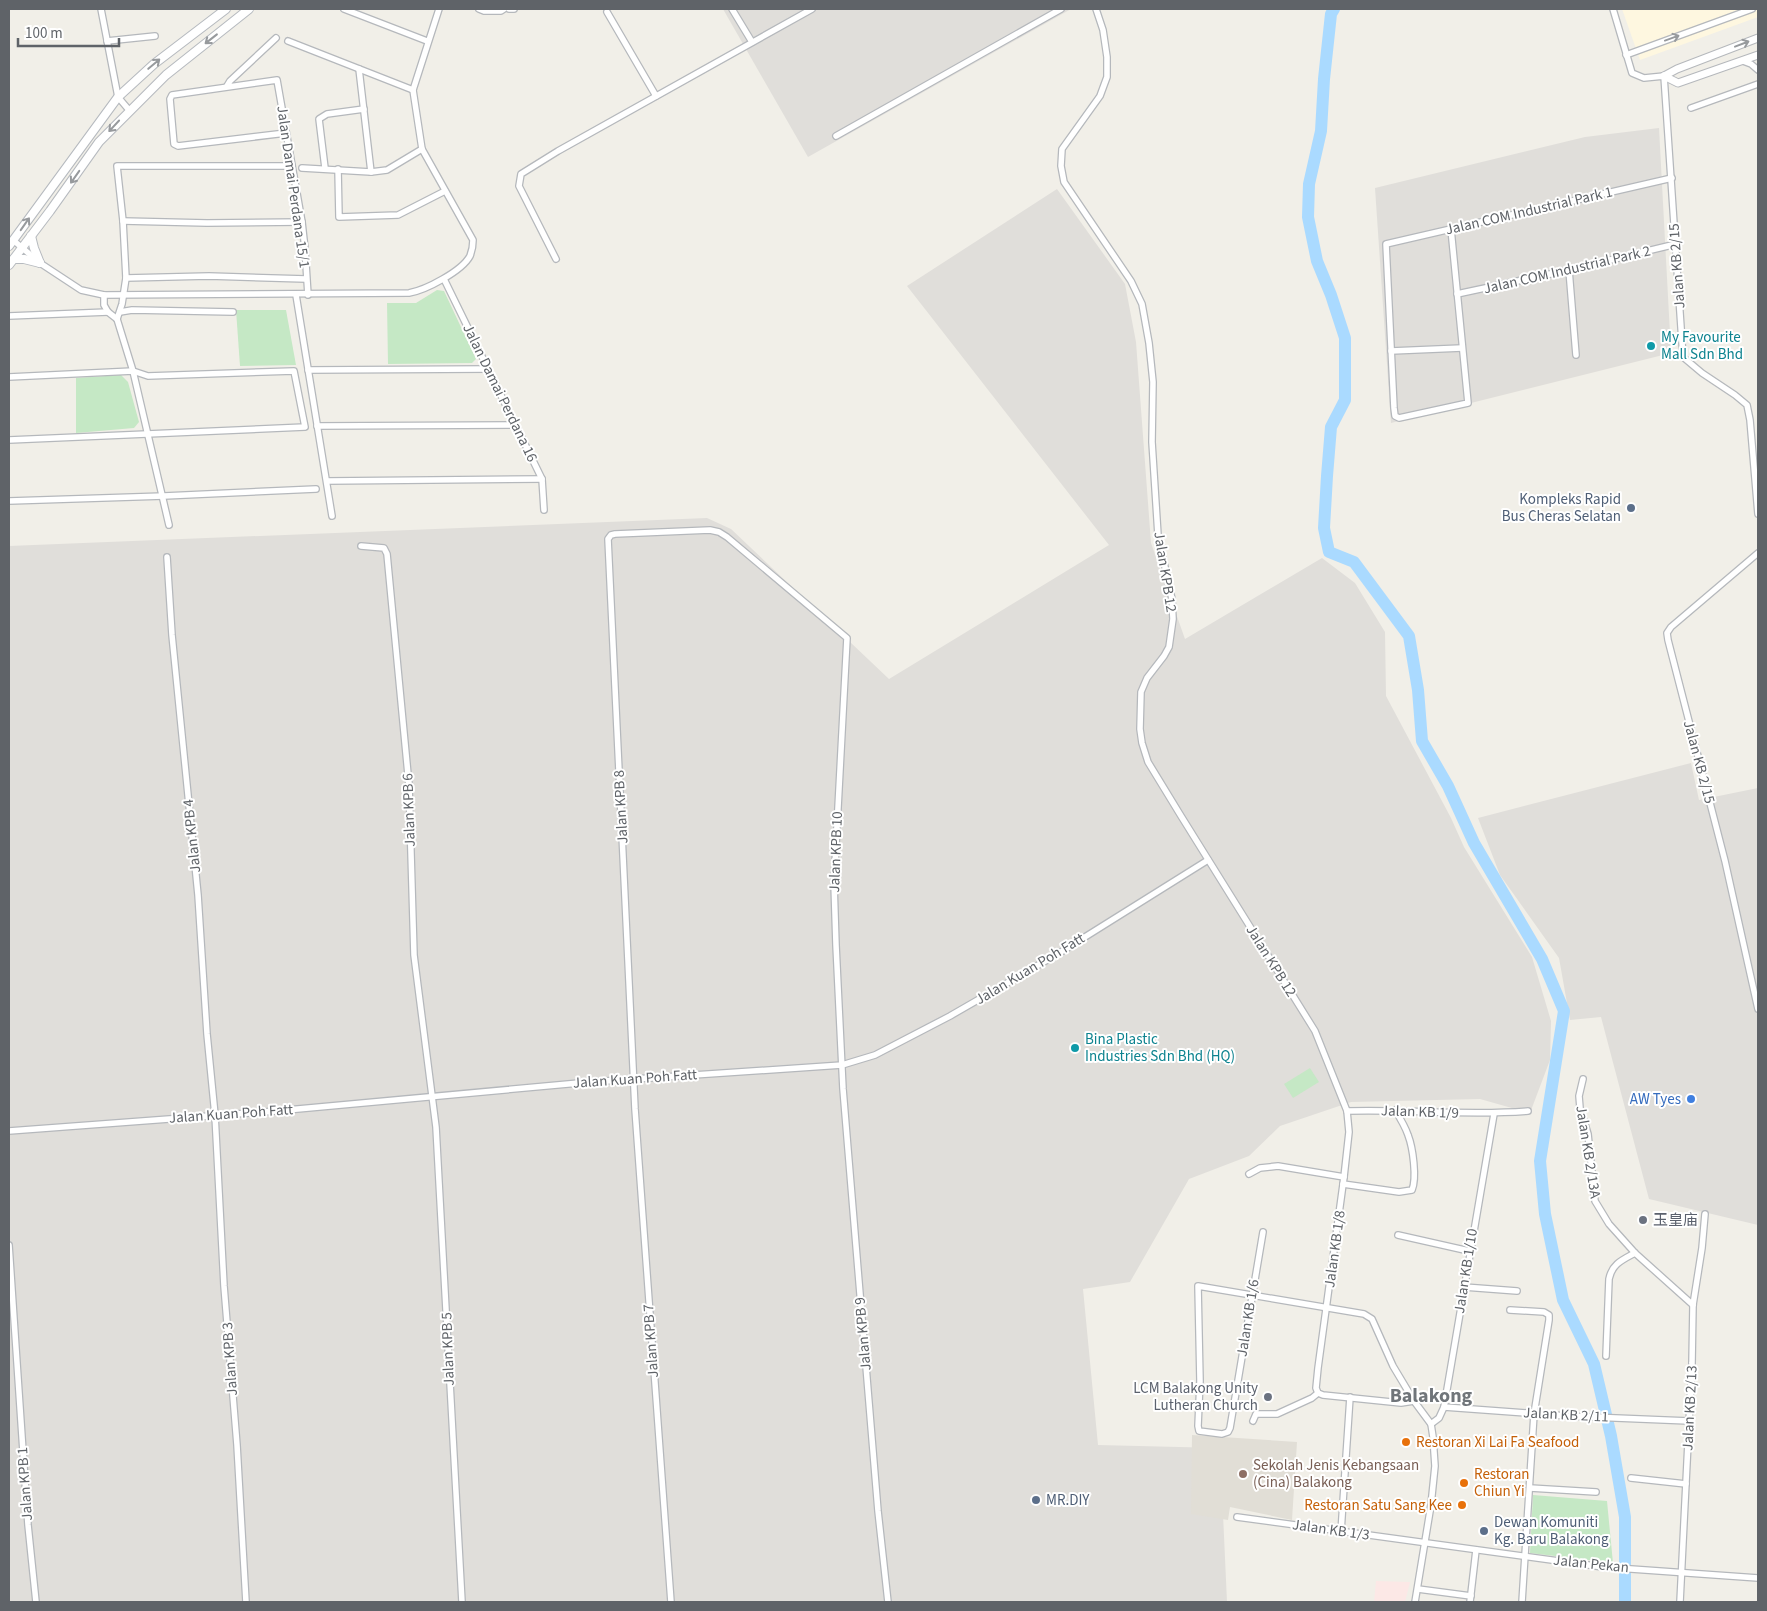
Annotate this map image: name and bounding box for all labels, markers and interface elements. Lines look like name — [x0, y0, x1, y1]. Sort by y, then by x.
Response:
scale bar — [18, 15, 119, 47]
text: 100 m — [25, 23, 63, 44]
one-way arrow — [205, 33, 218, 44]
one-way arrow — [1664, 33, 1679, 42]
one-way arrow — [1734, 39, 1749, 49]
one-way arrow — [148, 59, 161, 70]
street label: Jalan Damai Perdana 15/1 — [271, 104, 315, 270]
one-way arrow — [108, 120, 120, 133]
one-way arrow — [69, 170, 80, 183]
street label: Jalan COM Industrial Park 1 — [1443, 182, 1615, 240]
one-way arrow — [20, 217, 30, 231]
street label: Jalan KB 2/15 — [1664, 223, 1690, 309]
street label: Jalan COM Industrial Park 2 — [1481, 241, 1653, 299]
street label: Jalan Damai Perdana 16 — [457, 321, 543, 465]
place label: My Favourite Mall Sdn Bhd — [1661, 327, 1743, 365]
marker: My Favourite Mall Sdn Bhd — [1645, 340, 1657, 352]
place label: Kompleks Rapid Bus Cheras Selatan — [1502, 489, 1621, 527]
marker: Kompleks Rapid Bus Cheras Selatan — [1625, 502, 1637, 514]
street label: Jalan KPB 12 — [1148, 530, 1182, 614]
street label: Jalan KB 2/15 — [1678, 718, 1720, 806]
street label: Jalan KPB 8 — [609, 770, 633, 844]
street label: Jalan KPB 6 — [397, 773, 421, 847]
street label: Jalan KPB 4 — [178, 798, 206, 874]
street label: Jalan KPB 10 — [824, 811, 848, 893]
street label: Jalan KPB 12 — [1241, 921, 1301, 1001]
street label: Jalan Kuan Poh Fatt — [971, 928, 1089, 1010]
place label: Bina Plastic Industries Sdn Bhd (HQ) — [1085, 1029, 1235, 1067]
marker: Bina Plastic Industries Sdn Bhd (HQ) — [1069, 1042, 1081, 1054]
street label: Jalan Kuan Poh Fatt — [572, 1064, 698, 1094]
place label: AW Tyes — [1630, 1089, 1681, 1110]
marker: AW Tyes — [1685, 1093, 1697, 1105]
street label: Jalan Kuan Poh Fatt — [168, 1099, 294, 1129]
street label: Jalan KB 1/9 — [1381, 1100, 1459, 1124]
street label: Jalan KB 2/13A — [1570, 1104, 1606, 1201]
street label: Jalan KB 1/8 — [1319, 1209, 1351, 1289]
place label: 玉皇庙 — [1653, 1210, 1698, 1231]
marker: 玉皇庙 — [1637, 1214, 1649, 1226]
street label: Jalan KB 1/10 — [1449, 1227, 1483, 1315]
street label: Jalan KB 1/6 — [1232, 1278, 1264, 1358]
street label: Jalan KPB 9 — [849, 1296, 877, 1372]
street label: Jalan KPB 7 — [638, 1303, 664, 1379]
street label: Jalan KPB 5 — [436, 1312, 460, 1386]
street label: Jalan KPB 3 — [217, 1321, 243, 1397]
street label: Jalan KB 2/13 — [1677, 1365, 1703, 1451]
place label: LCM Balakong Unity Lutheran Church — [1133, 1378, 1258, 1416]
district label: Balakong — [1390, 1382, 1473, 1410]
marker: LCM Balakong Unity Lutheran Church — [1262, 1391, 1274, 1403]
street label: Jalan KB 2/11 — [1523, 1402, 1609, 1428]
place label: Restoran Xi Lai Fa Seafood — [1416, 1432, 1579, 1453]
marker: Restoran Xi Lai Fa Seafood — [1400, 1436, 1412, 1448]
street label: Jalan KPB 1 — [12, 1446, 38, 1522]
place label: Sekolah Jenis Kebangsaan (Cina) Balakong — [1253, 1455, 1419, 1493]
place label: Restoran Chiun Yi — [1474, 1464, 1529, 1502]
marker: Sekolah Jenis Kebangsaan (Cina) Balakong — [1237, 1468, 1249, 1480]
marker: Restoran Chiun Yi — [1458, 1477, 1470, 1489]
place label: MR.DIY — [1046, 1490, 1090, 1511]
marker: MR.DIY — [1030, 1494, 1042, 1506]
place label: Restoran Satu Sang Kee — [1304, 1495, 1452, 1516]
marker: Restoran Satu Sang Kee — [1456, 1499, 1468, 1511]
place label: Dewan Komuniti Kg. Baru Balakong — [1494, 1512, 1609, 1550]
street label: Jalan KB 1/3 — [1291, 1514, 1371, 1546]
marker: Dewan Komuniti Kg. Baru Balakong — [1478, 1525, 1490, 1537]
street label: Jalan Pekan — [1552, 1550, 1630, 1578]

